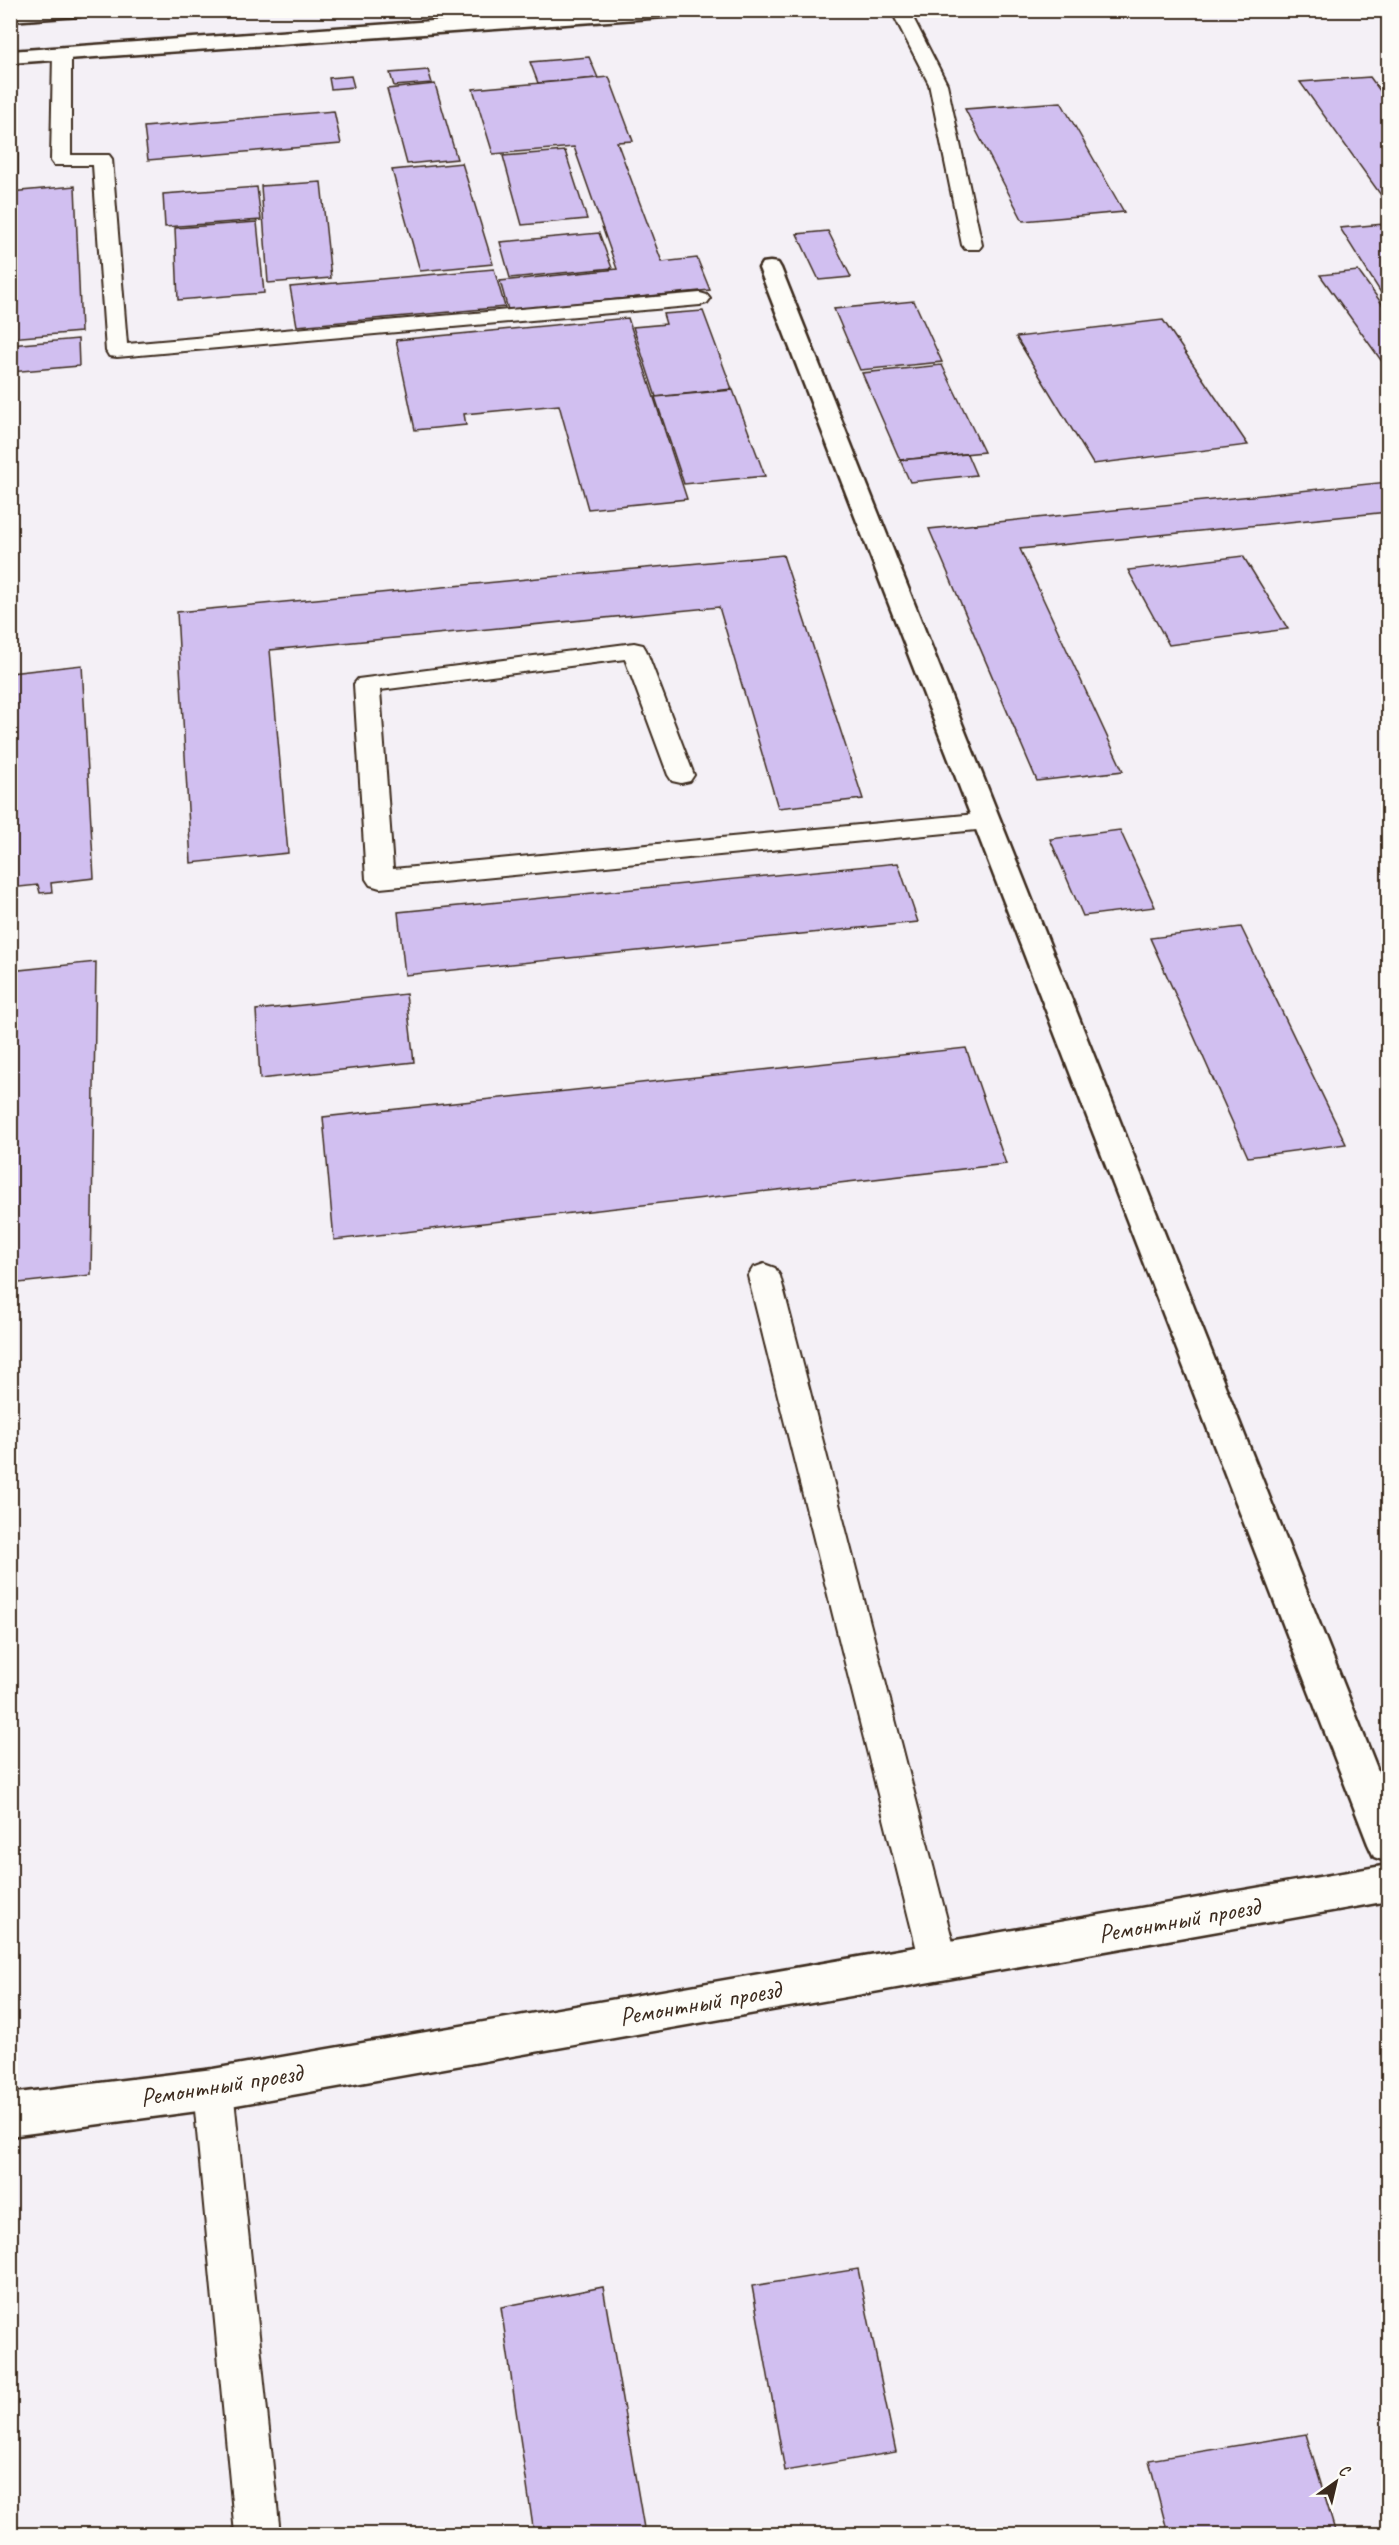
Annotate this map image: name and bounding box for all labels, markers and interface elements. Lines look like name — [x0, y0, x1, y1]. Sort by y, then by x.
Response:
street label: Ремонтный проезд — [1096, 1889, 1265, 1950]
street label: Ремонтный проезд — [617, 1972, 786, 2033]
street label: Ремонтный проезд — [138, 2055, 307, 2114]
north arrow — [1306, 2452, 1366, 2512]
text: С — [1335, 2460, 1354, 2482]

